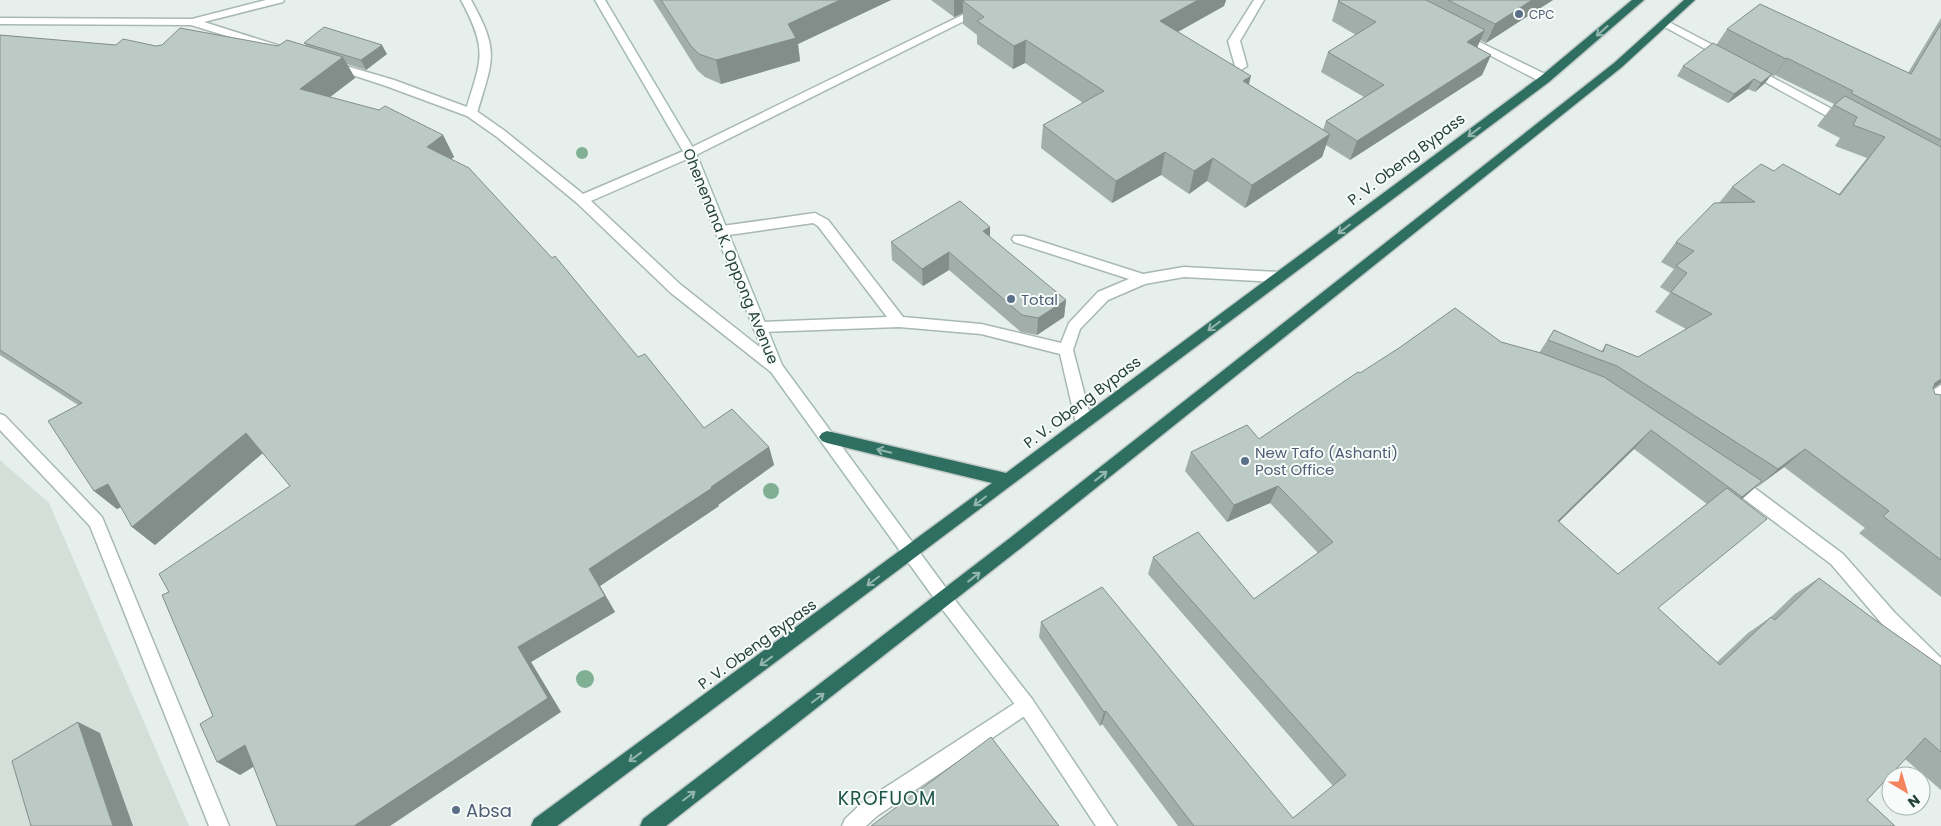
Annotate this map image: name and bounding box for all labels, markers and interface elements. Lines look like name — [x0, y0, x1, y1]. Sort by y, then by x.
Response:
place label: CPC — [1529, 6, 1554, 23]
marker: CPC — [1513, 8, 1525, 20]
one-way arrow — [1595, 26, 1608, 37]
street label: P. V. Obeng Bypass — [1343, 108, 1469, 210]
one-way arrow — [1468, 126, 1481, 137]
street label: Ohenenana K. Oppong Avenue — [678, 145, 784, 367]
one-way arrow — [1337, 224, 1351, 234]
place label: Total — [1021, 289, 1058, 310]
marker: Total — [1005, 293, 1017, 305]
one-way arrow — [1208, 321, 1221, 332]
street label: P. V. Obeng Bypass — [1019, 351, 1145, 453]
place label: New Tafo (Ashanti) Post Office — [1255, 442, 1398, 480]
one-way arrow — [877, 446, 893, 456]
marker: New Tafo (Ashanti) Post Office — [1239, 455, 1251, 467]
one-way arrow — [1095, 470, 1108, 481]
one-way arrow — [973, 496, 987, 506]
one-way arrow — [967, 571, 980, 582]
one-way arrow — [867, 576, 880, 587]
street label: P. V. Obeng Bypass — [694, 594, 821, 694]
one-way arrow — [759, 656, 773, 666]
one-way arrow — [811, 693, 825, 703]
one-way arrow — [628, 752, 642, 762]
north arrow — [1881, 766, 1931, 816]
district label: KROFUOM — [838, 785, 936, 812]
text: N — [1904, 790, 1924, 812]
one-way arrow — [682, 791, 695, 802]
place label: Absa — [466, 798, 512, 823]
marker: Absa — [450, 804, 462, 816]

